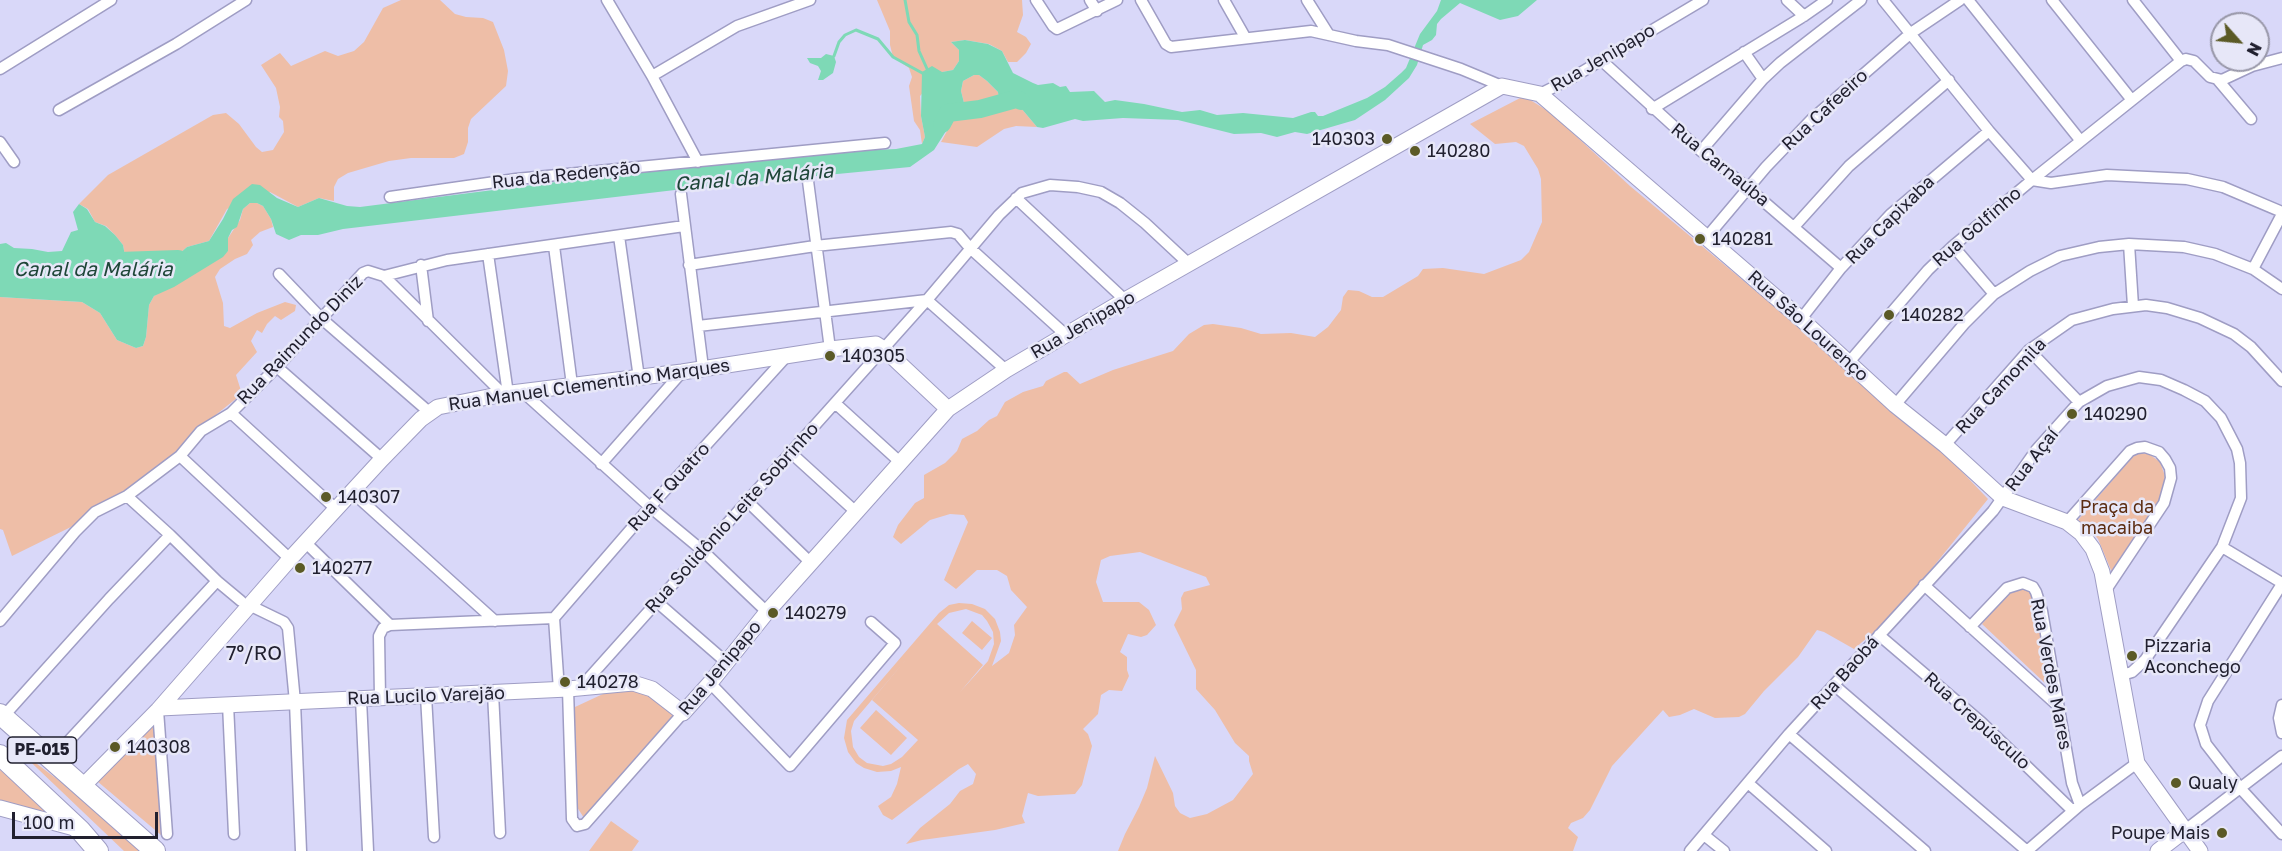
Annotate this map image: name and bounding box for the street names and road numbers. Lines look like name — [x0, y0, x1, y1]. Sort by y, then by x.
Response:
street label: Rua Jenipapo — [1547, 19, 1659, 97]
street label: Rua Cafeeiro — [1778, 65, 1872, 155]
street label: Rua Carnaúba — [1666, 119, 1774, 211]
street label: Rua da Redenção — [491, 156, 641, 194]
street label: Rua Capixaba — [1841, 171, 1939, 269]
street label: Rua Golfinho — [1928, 183, 2026, 271]
street label: Rua São Lourenço — [1743, 266, 1873, 386]
street label: Rua Raimundo Diniz — [233, 271, 367, 409]
street label: Rua Jenipapo — [1027, 286, 1139, 364]
street label: Rua Camomila — [1951, 334, 2051, 438]
street label: Rua Manuel Clementino Marques — [447, 355, 731, 415]
street label: Rua Solidônio Leite Sobrinho — [641, 418, 823, 618]
street label: Rua Açaí — [2001, 424, 2063, 496]
street label: Rua F Quatro — [624, 438, 714, 536]
street label: Rua Verdes Mares — [2026, 596, 2076, 752]
street label: Rua Jenipapo — [674, 616, 766, 720]
street label: Rua Baobá — [1806, 632, 1884, 714]
street label: Rua Crepúsculo — [1919, 668, 2035, 774]
street label: Rua Lucilo Varejão — [347, 682, 505, 710]
road number: PE-015 — [8, 737, 76, 763]

